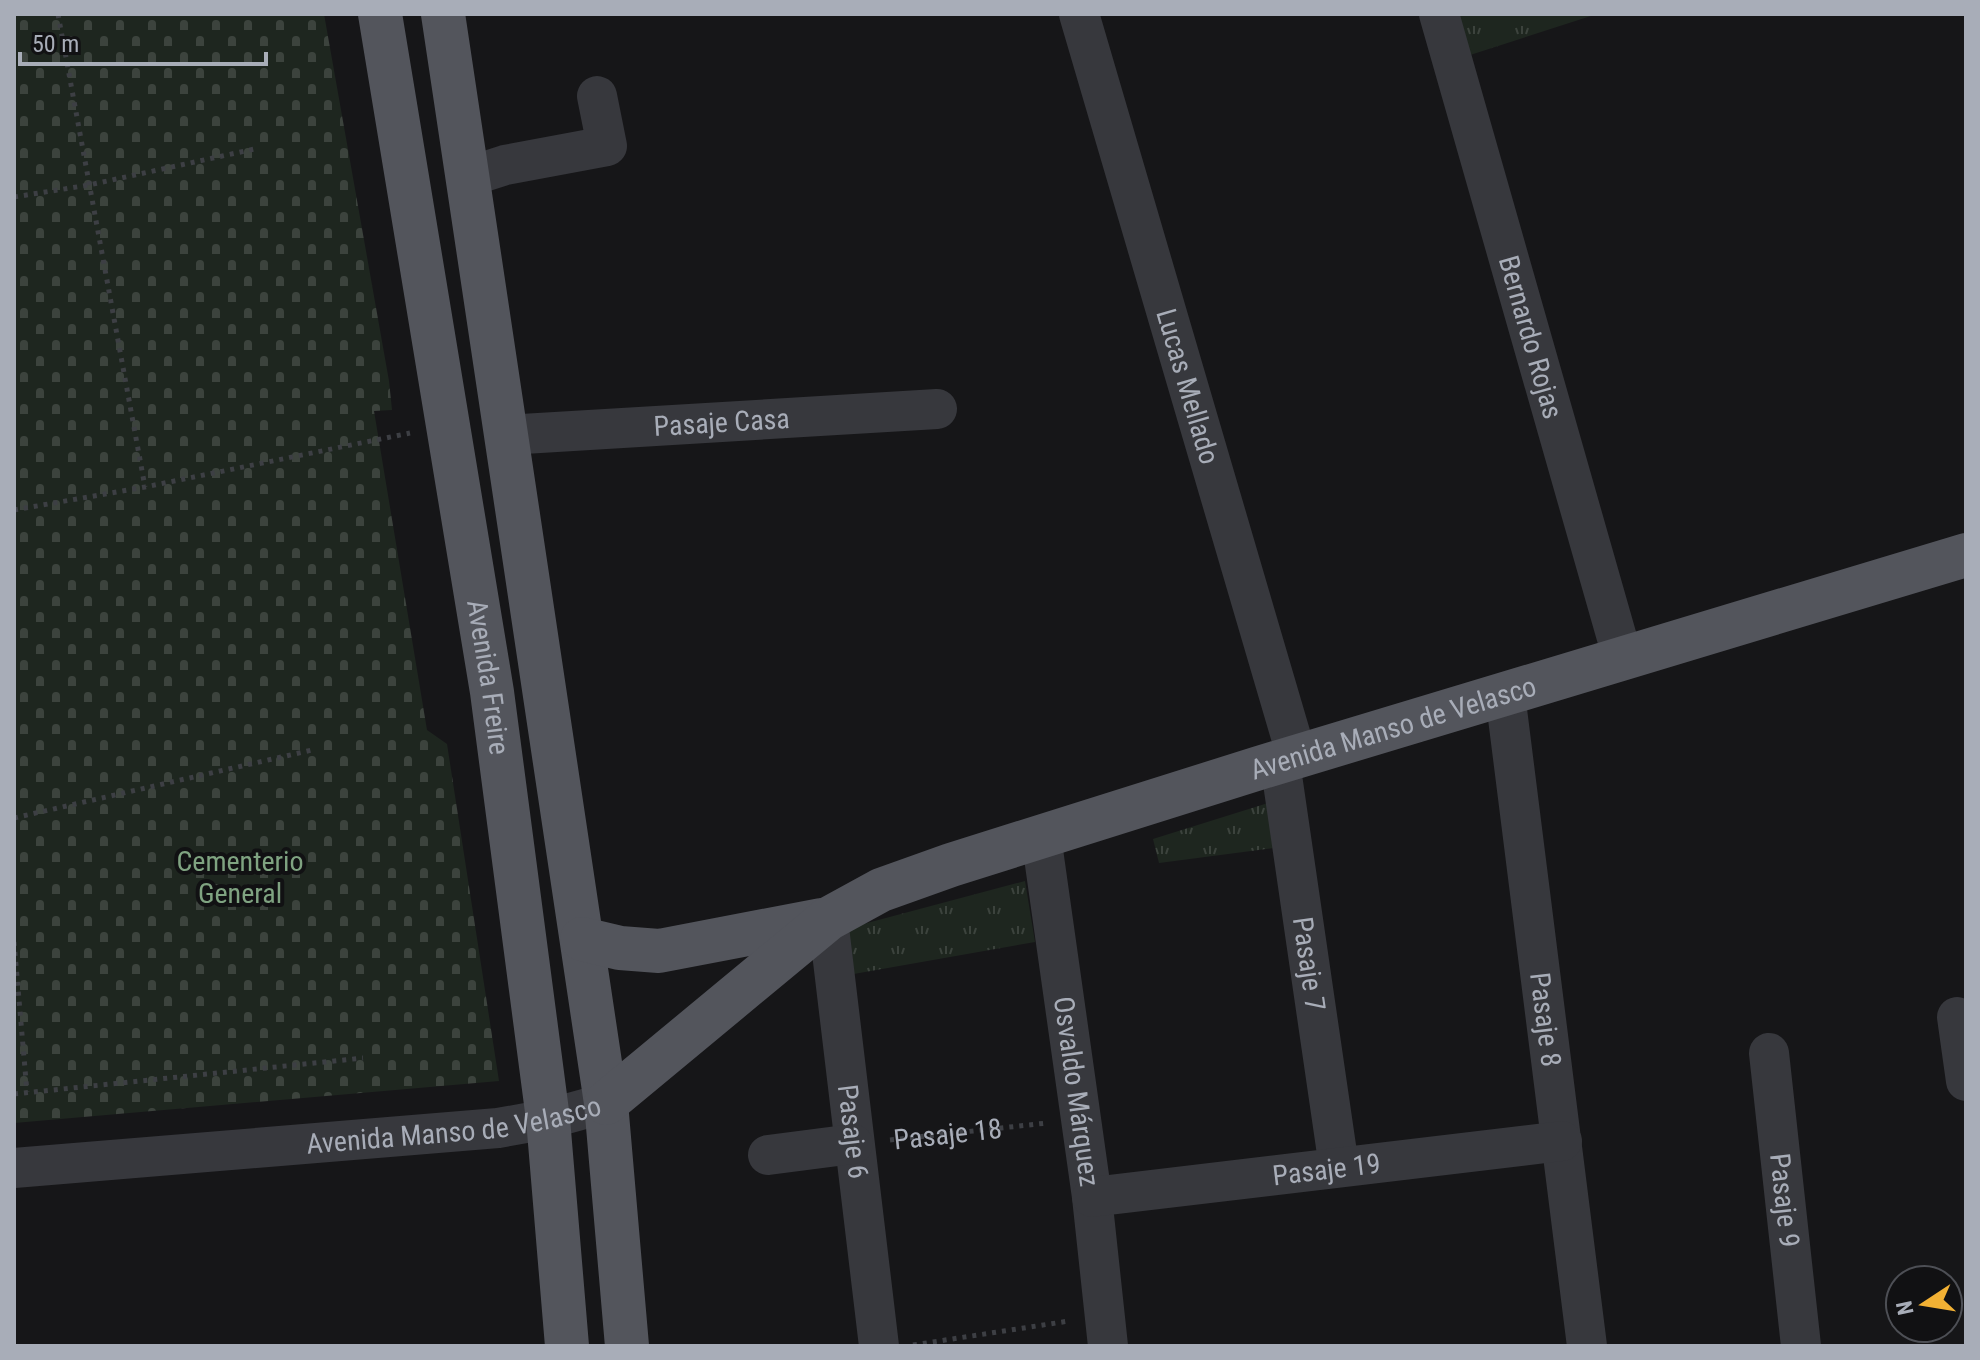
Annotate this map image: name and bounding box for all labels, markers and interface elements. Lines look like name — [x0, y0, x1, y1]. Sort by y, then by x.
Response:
scale bar — [20, 16, 266, 66]
text: 50 m — [32, 30, 79, 58]
street label: Bernardo Rojas — [1492, 252, 1570, 423]
street label: Lucas Mellado — [1149, 305, 1226, 468]
street label: Pasaje Casa — [653, 402, 791, 443]
street label: Avenida Freire — [460, 597, 516, 757]
street label: Avenida Manso de Velasco — [1246, 669, 1540, 787]
park label: Cementerio General — [176, 845, 304, 910]
street label: Pasaje 7 — [1286, 915, 1332, 1013]
street label: Pasaje 8 — [1523, 970, 1568, 1069]
street label: Osvaldo Márquez — [1047, 994, 1106, 1189]
street label: Pasaje 6 — [831, 1083, 875, 1181]
street label: Avenida Manso de Velasco — [305, 1089, 605, 1161]
street label: Pasaje 18 — [892, 1112, 1003, 1156]
street label: Pasaje 19 — [1271, 1147, 1382, 1192]
street label: Pasaje 9 — [1763, 1151, 1806, 1249]
north arrow — [1884, 1264, 1964, 1344]
text: N — [1891, 1299, 1919, 1317]

